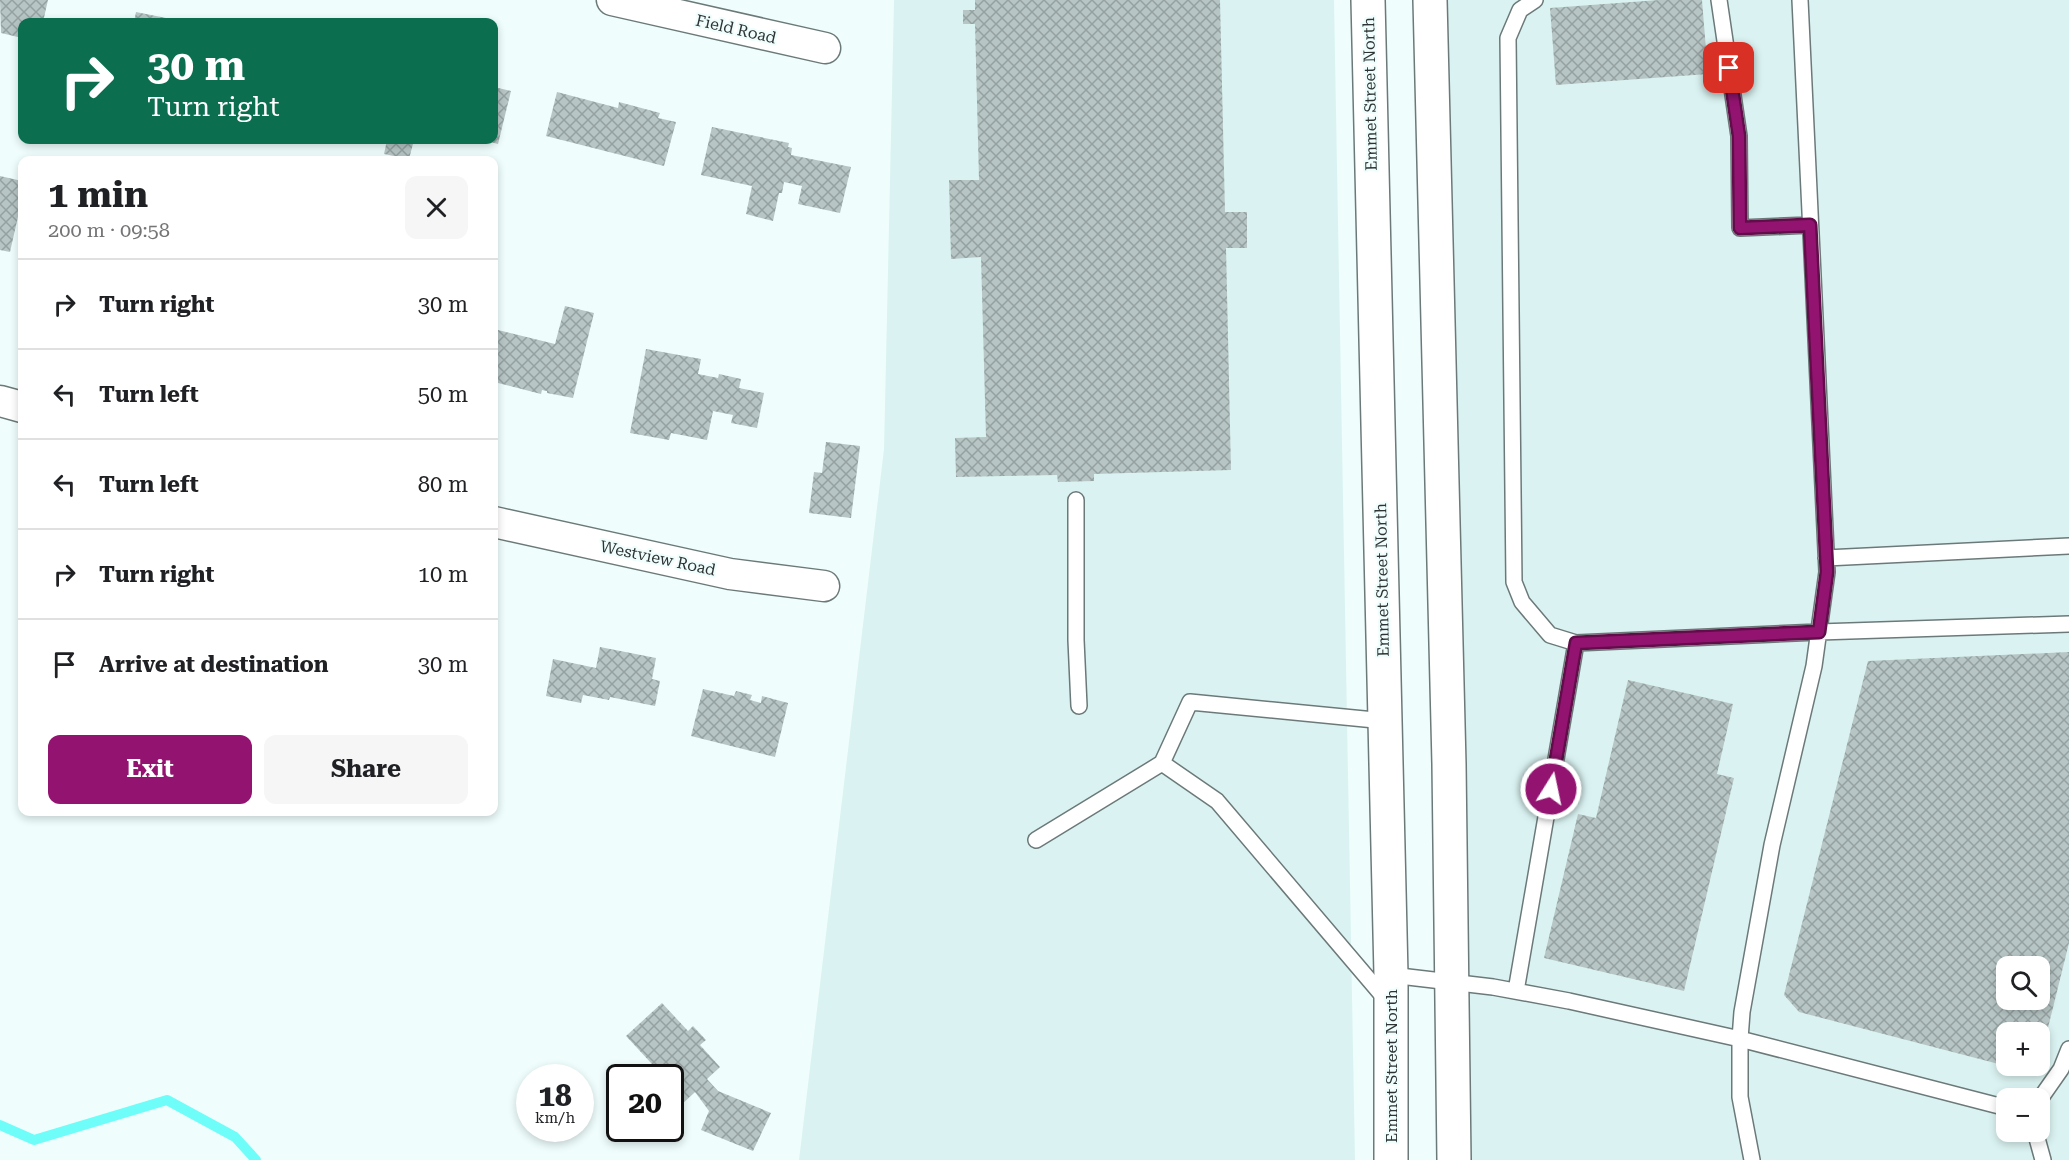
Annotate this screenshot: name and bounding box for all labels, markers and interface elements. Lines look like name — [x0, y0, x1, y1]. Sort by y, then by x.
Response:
street label: Field Road — [694, 11, 778, 47]
street label: Emmet Street North — [1359, 17, 1381, 171]
text: 30 m — [147, 41, 245, 90]
icon: right — [48, 42, 126, 120]
pin — [1703, 42, 1754, 93]
icon: arrive — [1712, 51, 1745, 84]
text: Turn right — [147, 91, 280, 123]
text: 1 min — [48, 174, 148, 216]
button: close — [405, 176, 468, 239]
text: 200 m · 09:58 — [48, 218, 170, 242]
icon: right — [48, 288, 81, 321]
text: Turn right — [99, 292, 214, 317]
text: 30 m — [418, 292, 468, 317]
icon: left — [48, 378, 81, 411]
text: Turn left — [99, 382, 199, 407]
text: 50 m — [418, 382, 468, 407]
icon: left — [48, 468, 81, 501]
text: Turn left — [99, 472, 199, 497]
text: 80 m — [418, 472, 468, 497]
street label: Emmet Street North — [1371, 503, 1393, 657]
street label: Westview Road — [598, 536, 718, 580]
icon: right — [48, 558, 81, 591]
text: Turn right — [99, 562, 214, 587]
text: 10 m — [418, 562, 468, 587]
icon: arrive — [48, 648, 81, 681]
text: Arrive at destination — [99, 652, 328, 677]
text: 30 m — [418, 652, 468, 677]
button: Exit — [48, 735, 252, 804]
button: Share — [264, 735, 468, 804]
position arrow — [1519, 757, 1583, 821]
map controls — [1996, 956, 2050, 1142]
button: search — [1996, 956, 2050, 1010]
street label: Emmet Street North — [1382, 989, 1401, 1143]
button: + — [1996, 1022, 2050, 1076]
speed limit sign: 20 — [606, 1064, 684, 1142]
text: 18 — [538, 1078, 572, 1113]
button: − — [1996, 1088, 2050, 1142]
text: km/h — [535, 1109, 575, 1127]

